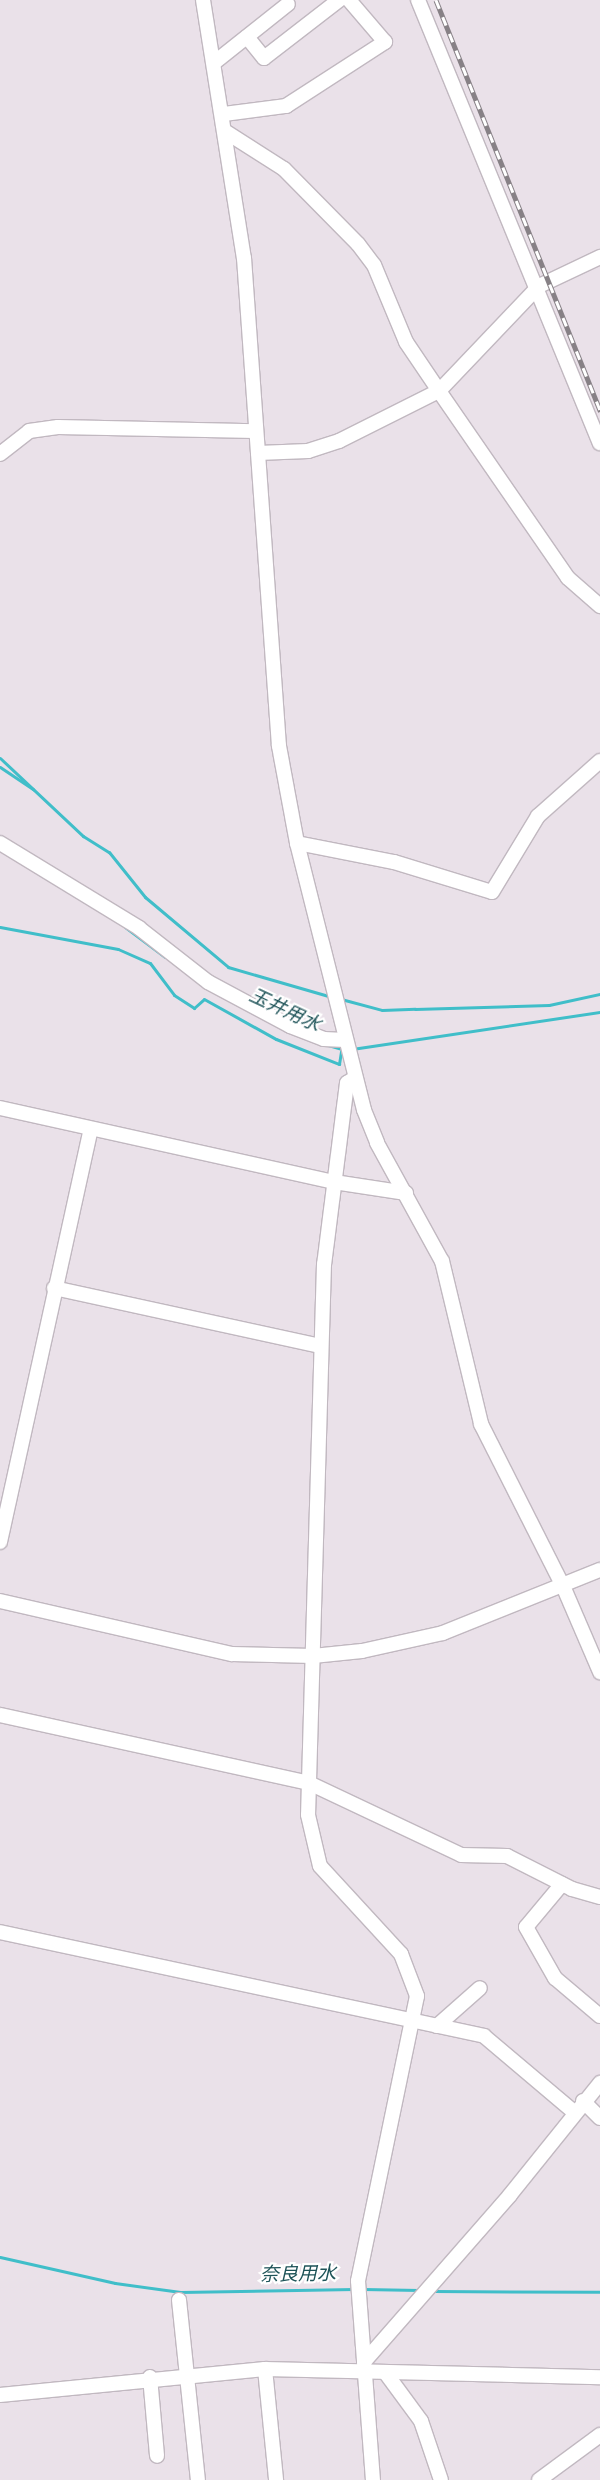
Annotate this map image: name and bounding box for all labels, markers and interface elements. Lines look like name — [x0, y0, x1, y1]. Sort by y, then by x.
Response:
water label: 玉井用水 — [246, 984, 324, 1036]
water label: 奈良用水 — [260, 2262, 336, 2286]

